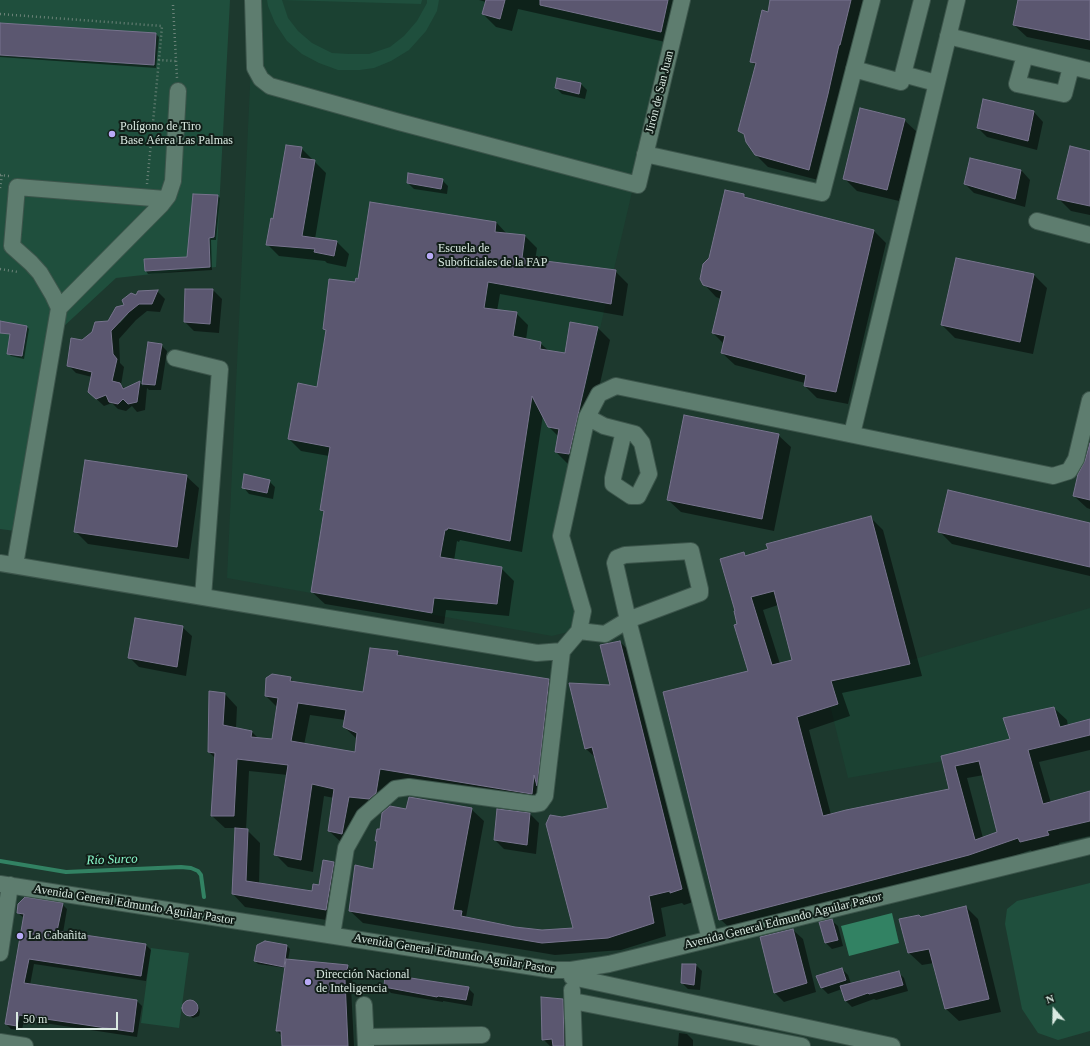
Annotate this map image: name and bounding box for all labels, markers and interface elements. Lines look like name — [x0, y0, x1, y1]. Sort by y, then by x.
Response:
street label: Jirón de San Juan — [643, 49, 677, 135]
place label: Polígono de Tiro Base Aérea Las Palmas — [120, 120, 233, 148]
marker: Polígono de Tiro Base Aérea Las Palmas — [107, 129, 117, 139]
place label: Escuela de Suboficiales de la FAP — [438, 242, 547, 270]
marker: Escuela de Suboficiales de la FAP — [425, 251, 435, 261]
water label: Río Surco — [86, 851, 138, 869]
street label: Avenida General Edmundo Aguilar Pastor — [33, 882, 235, 928]
street label: Avenida General Edmundo Aguilar Pastor — [683, 889, 883, 953]
place label: La Cabañita — [28, 929, 86, 943]
marker: La Cabañita — [15, 931, 25, 941]
street label: Avenida General Edmundo Aguilar Pastor — [353, 931, 555, 977]
place label: Dirección Nacional de Inteligencia — [316, 968, 410, 996]
marker: Dirección Nacional de Inteligencia — [303, 977, 313, 987]
north arrow — [1034, 990, 1074, 1030]
text: N — [1044, 992, 1056, 1006]
scale bar — [18, 1004, 120, 1030]
text: 50 m — [23, 1012, 47, 1026]

